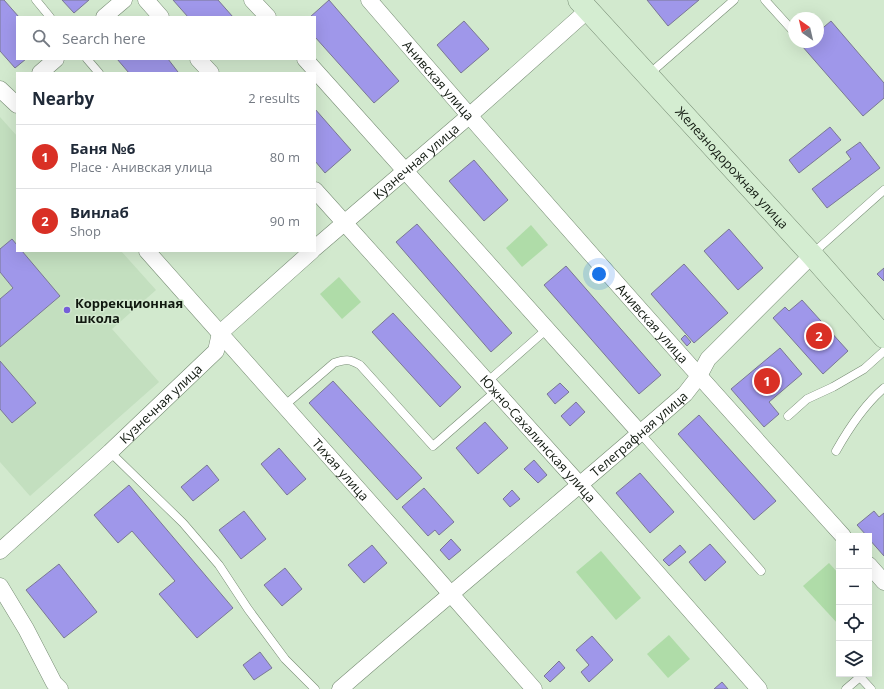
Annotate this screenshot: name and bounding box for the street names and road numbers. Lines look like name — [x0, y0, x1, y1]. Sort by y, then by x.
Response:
street label: Анивская улица — [399, 36, 478, 124]
street label: Железнодорожная улица — [672, 103, 793, 233]
street label: Кузнечная улица — [369, 120, 463, 203]
street label: Анивская улица — [612, 280, 693, 367]
street label: Кузнечная улица — [115, 360, 206, 447]
street label: Южно-Сахалинская улица — [476, 371, 600, 506]
street label: Телеграфная улица — [587, 387, 691, 481]
street label: Тихая улица — [308, 434, 373, 505]

